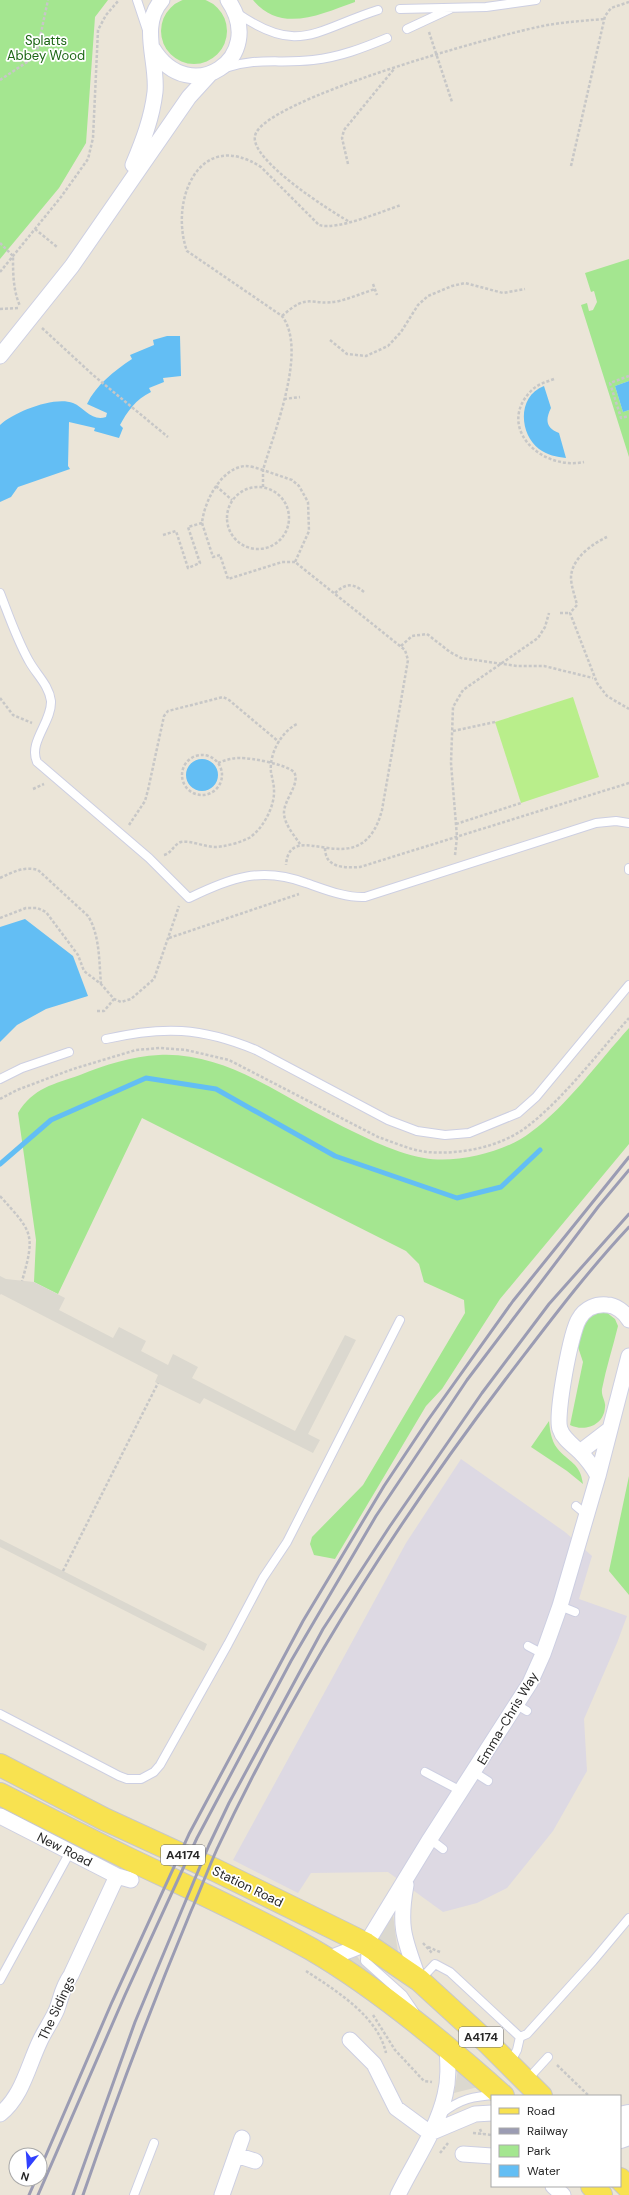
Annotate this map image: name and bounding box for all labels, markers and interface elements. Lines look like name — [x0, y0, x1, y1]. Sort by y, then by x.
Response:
park label: Splatts Abbey Wood — [7, 32, 85, 64]
street label: Emma-Chris Way — [473, 1669, 542, 1768]
street label: New Road — [34, 1828, 95, 1871]
road number: A4174 — [161, 1845, 205, 1865]
street label: Station Road — [210, 1862, 286, 1911]
street label: The Sidings — [34, 1973, 79, 2043]
road number: A4174 — [459, 2027, 503, 2047]
legend — [491, 2095, 621, 2187]
text: Road — [527, 2103, 555, 2119]
text: Railway — [527, 2123, 568, 2139]
text: Park — [527, 2143, 551, 2159]
north arrow — [8, 2147, 48, 2187]
text: Water — [527, 2163, 561, 2179]
text: N — [19, 2169, 31, 2184]

